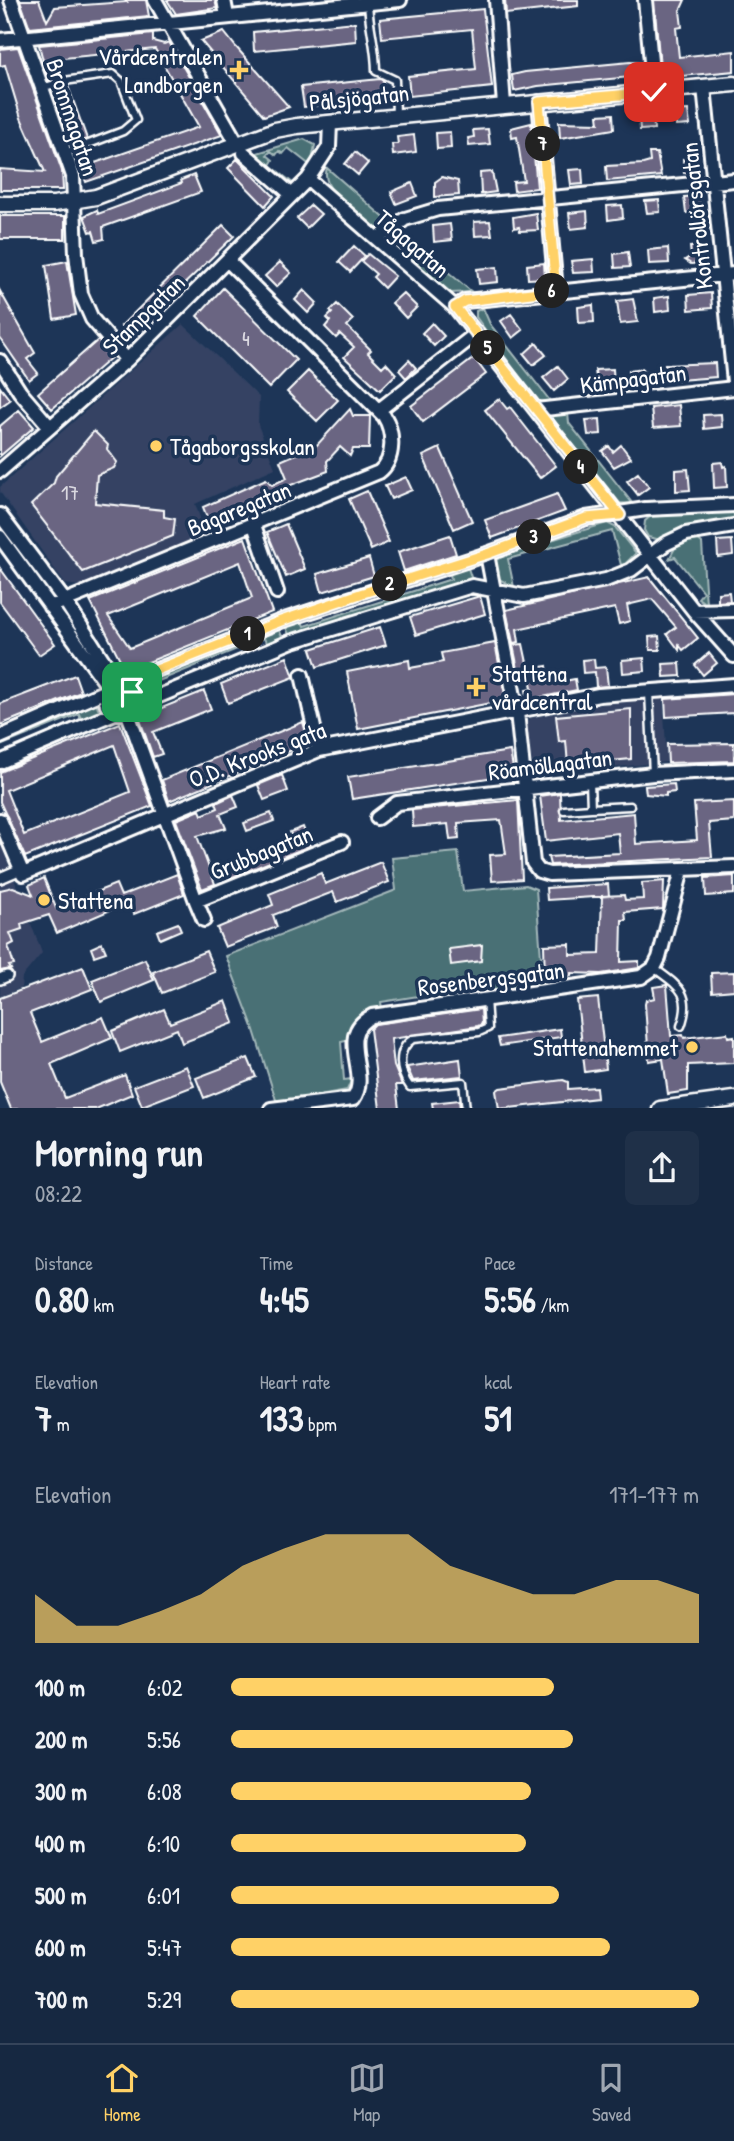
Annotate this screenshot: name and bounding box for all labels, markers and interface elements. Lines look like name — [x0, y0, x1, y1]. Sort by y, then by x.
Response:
place label: Vårdcentralen Landborgen — [98, 40, 223, 100]
street label: Brommagatan — [39, 54, 107, 180]
marker: Vårdcentralen Landborgen — [229, 60, 249, 80]
pin — [624, 62, 684, 122]
icon: check — [635, 73, 673, 111]
street label: Pålsjögatan — [307, 76, 411, 118]
pin: 7 — [526, 127, 560, 162]
text: 7 — [538, 130, 547, 156]
street label: Kontrollörsgatan — [672, 141, 720, 291]
street label: Tågagatan — [369, 202, 457, 284]
street label: Stampgatan — [95, 266, 191, 362]
pin: 6 — [534, 274, 570, 308]
text: 6 — [548, 277, 555, 303]
house number: 4 — [242, 324, 250, 353]
pin: 5 — [470, 330, 505, 366]
text: 5 — [483, 334, 492, 360]
street label: Kämpagatan — [578, 356, 688, 400]
place label: Tågaborgsskolan — [170, 430, 315, 462]
marker: Tågaborgsskolan — [148, 438, 164, 454]
pin: 4 — [564, 449, 598, 484]
text: 4 — [577, 453, 584, 479]
street label: Bagaregatan — [182, 473, 296, 543]
house number: 17 — [61, 478, 79, 507]
pin: 3 — [516, 520, 552, 554]
text: 3 — [529, 523, 538, 549]
pin: 2 — [372, 566, 408, 602]
text: 2 — [385, 570, 394, 596]
pin: 1 — [230, 616, 266, 652]
text: 1 — [244, 620, 251, 646]
place label: Stattena vårdcentral — [492, 657, 593, 717]
pin — [102, 662, 162, 722]
icon: arrive — [113, 673, 151, 711]
marker: Stattena vårdcentral — [466, 677, 486, 697]
street label: O.D. Krooks gata — [184, 713, 330, 795]
street label: Röamöllagatan — [486, 741, 614, 787]
street label: Grubbagatan — [205, 817, 317, 887]
place label: Stattena — [58, 884, 133, 916]
marker: Stattena — [36, 892, 52, 908]
street label: Rosenbergsgatan — [416, 953, 566, 1003]
place label: Stattenahemmet — [533, 1031, 679, 1063]
marker: Stattenahemmet — [684, 1039, 700, 1055]
text: Morning run — [35, 1126, 203, 1178]
button: share — [625, 1131, 699, 1205]
text: 08:22 — [35, 1178, 82, 1209]
text: Distance — [35, 1250, 93, 1276]
text: Time — [260, 1250, 293, 1276]
text: Pace — [484, 1250, 516, 1276]
text: 0.80 — [35, 1276, 89, 1323]
text: 4:45 — [260, 1276, 309, 1323]
text: 5:56 — [484, 1276, 536, 1323]
text: km — [89, 1292, 114, 1318]
text: /km — [536, 1292, 569, 1318]
text: Elevation — [35, 1369, 98, 1395]
text: Heart rate — [260, 1369, 331, 1395]
text: kcal — [484, 1369, 512, 1395]
text: 7 — [35, 1395, 52, 1442]
text: 133 — [260, 1395, 304, 1442]
text: 51 — [484, 1395, 512, 1442]
text: m — [52, 1411, 70, 1437]
text: bpm — [304, 1411, 337, 1437]
text: Elevation — [35, 1479, 111, 1510]
text: 171–177 m — [609, 1479, 699, 1510]
text: 100 m — [35, 1672, 85, 1703]
text: 6:02 — [147, 1672, 183, 1703]
text: 200 m — [35, 1724, 87, 1755]
text: 5:56 — [147, 1724, 181, 1755]
text: 300 m — [35, 1776, 87, 1807]
text: 6:08 — [147, 1776, 182, 1807]
text: 400 m — [35, 1828, 85, 1859]
text: 6:10 — [147, 1828, 180, 1859]
text: 500 m — [35, 1880, 86, 1911]
text: 6:01 — [147, 1880, 180, 1911]
text: 600 m — [35, 1932, 86, 1963]
text: 5:47 — [147, 1932, 182, 1963]
text: 700 m — [35, 1984, 88, 2015]
text: 5:29 — [147, 1984, 181, 2015]
tab: Home — [103, 2059, 141, 2127]
tab: Map — [348, 2059, 386, 2127]
tab: Saved — [592, 2059, 631, 2127]

